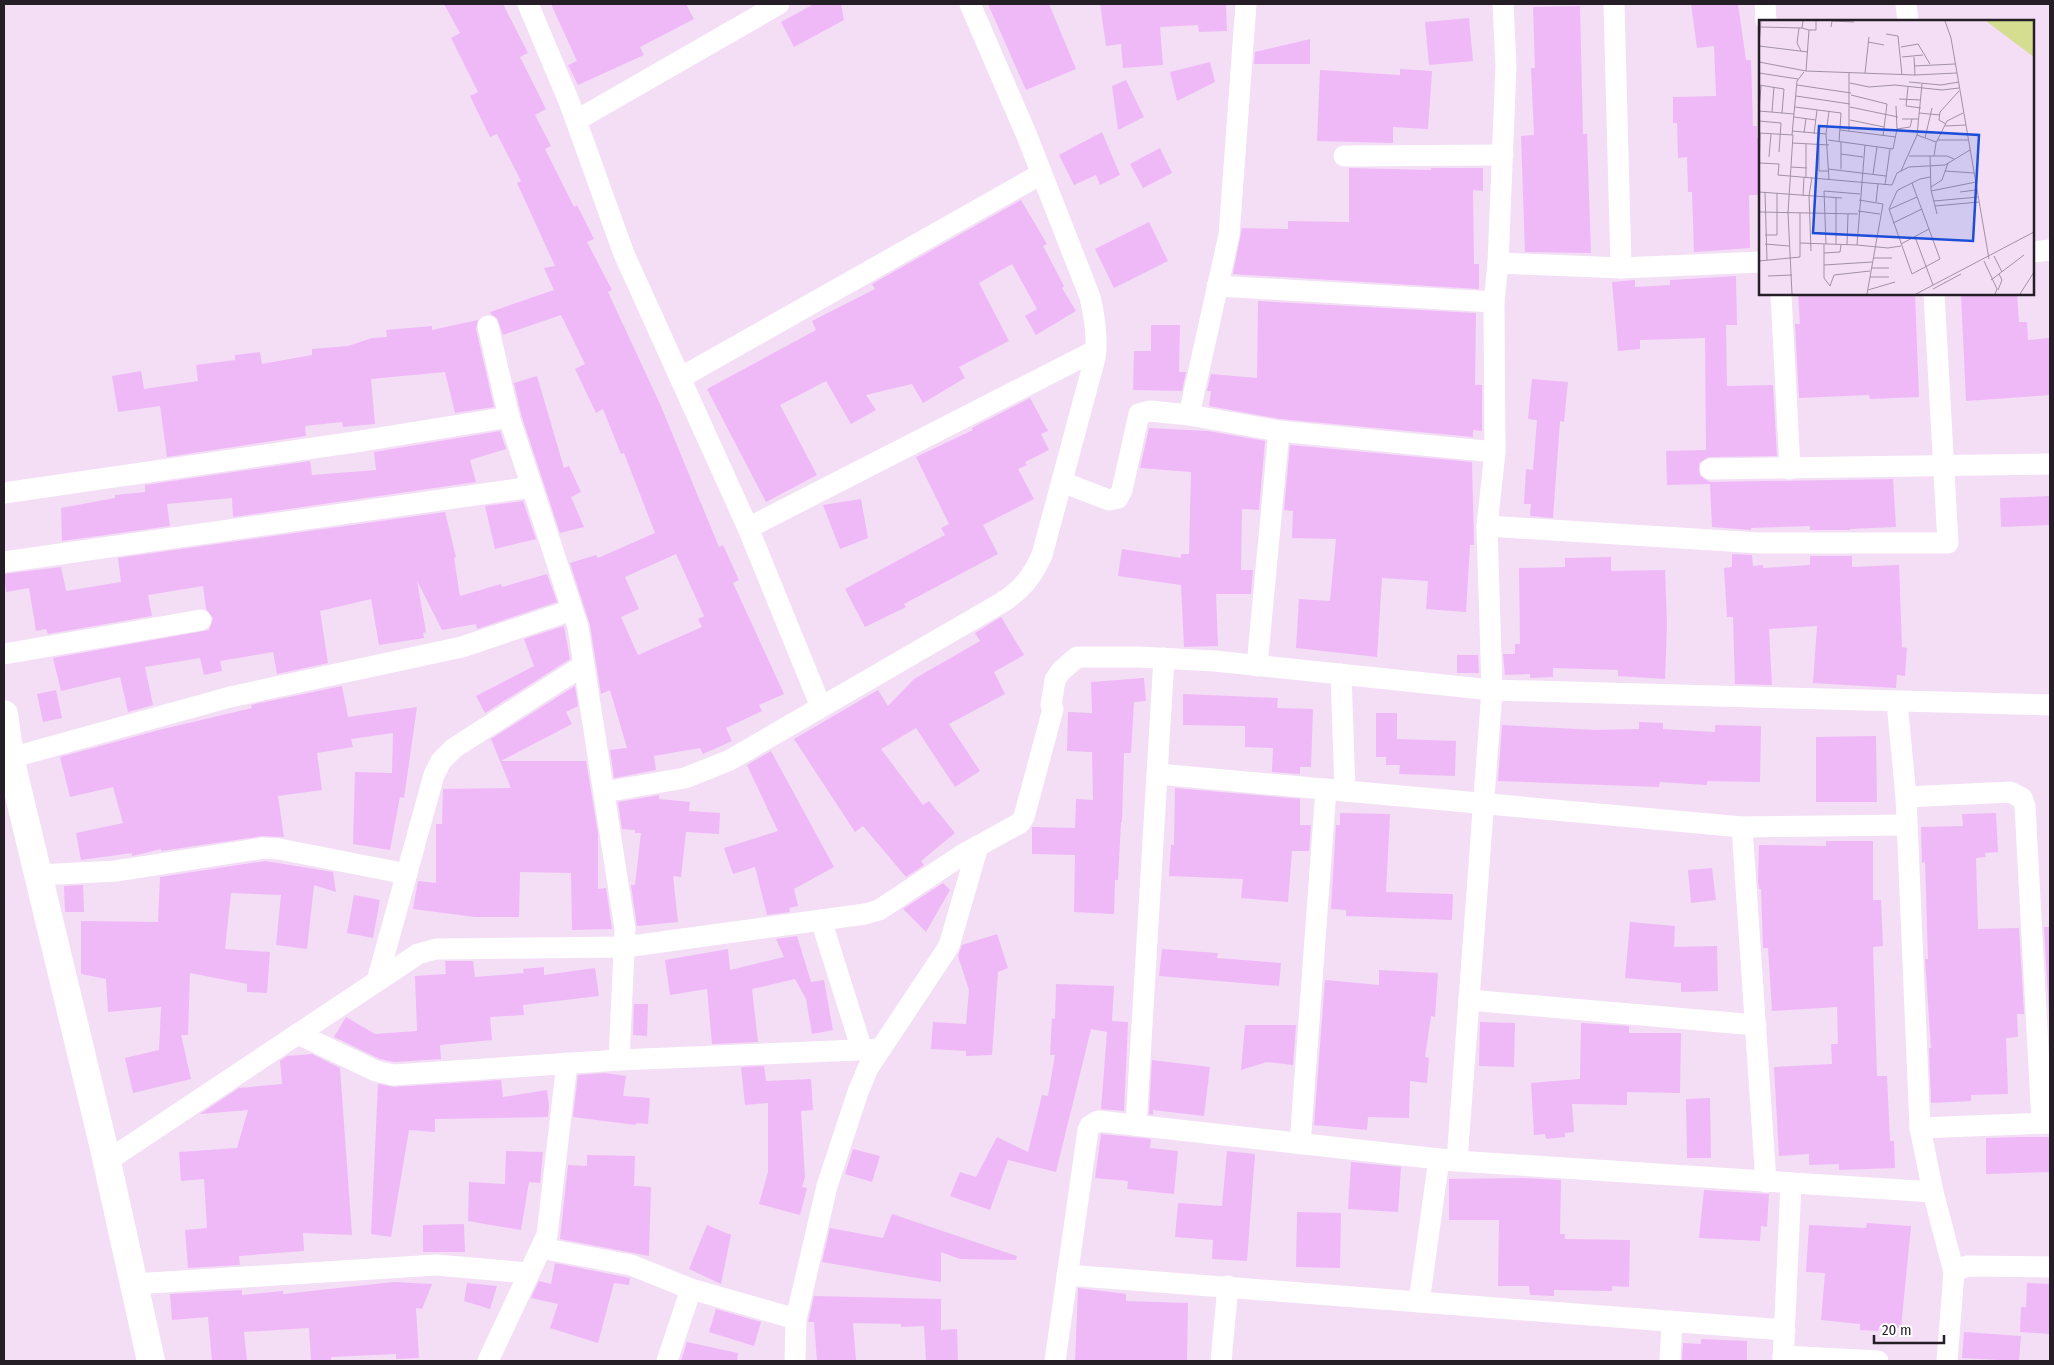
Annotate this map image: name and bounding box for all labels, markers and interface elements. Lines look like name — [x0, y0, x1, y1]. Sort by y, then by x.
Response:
inset map — [1759, 20, 2034, 295]
scale bar — [1874, 1312, 1944, 1344]
text: 20 m — [1882, 1321, 1912, 1339]

